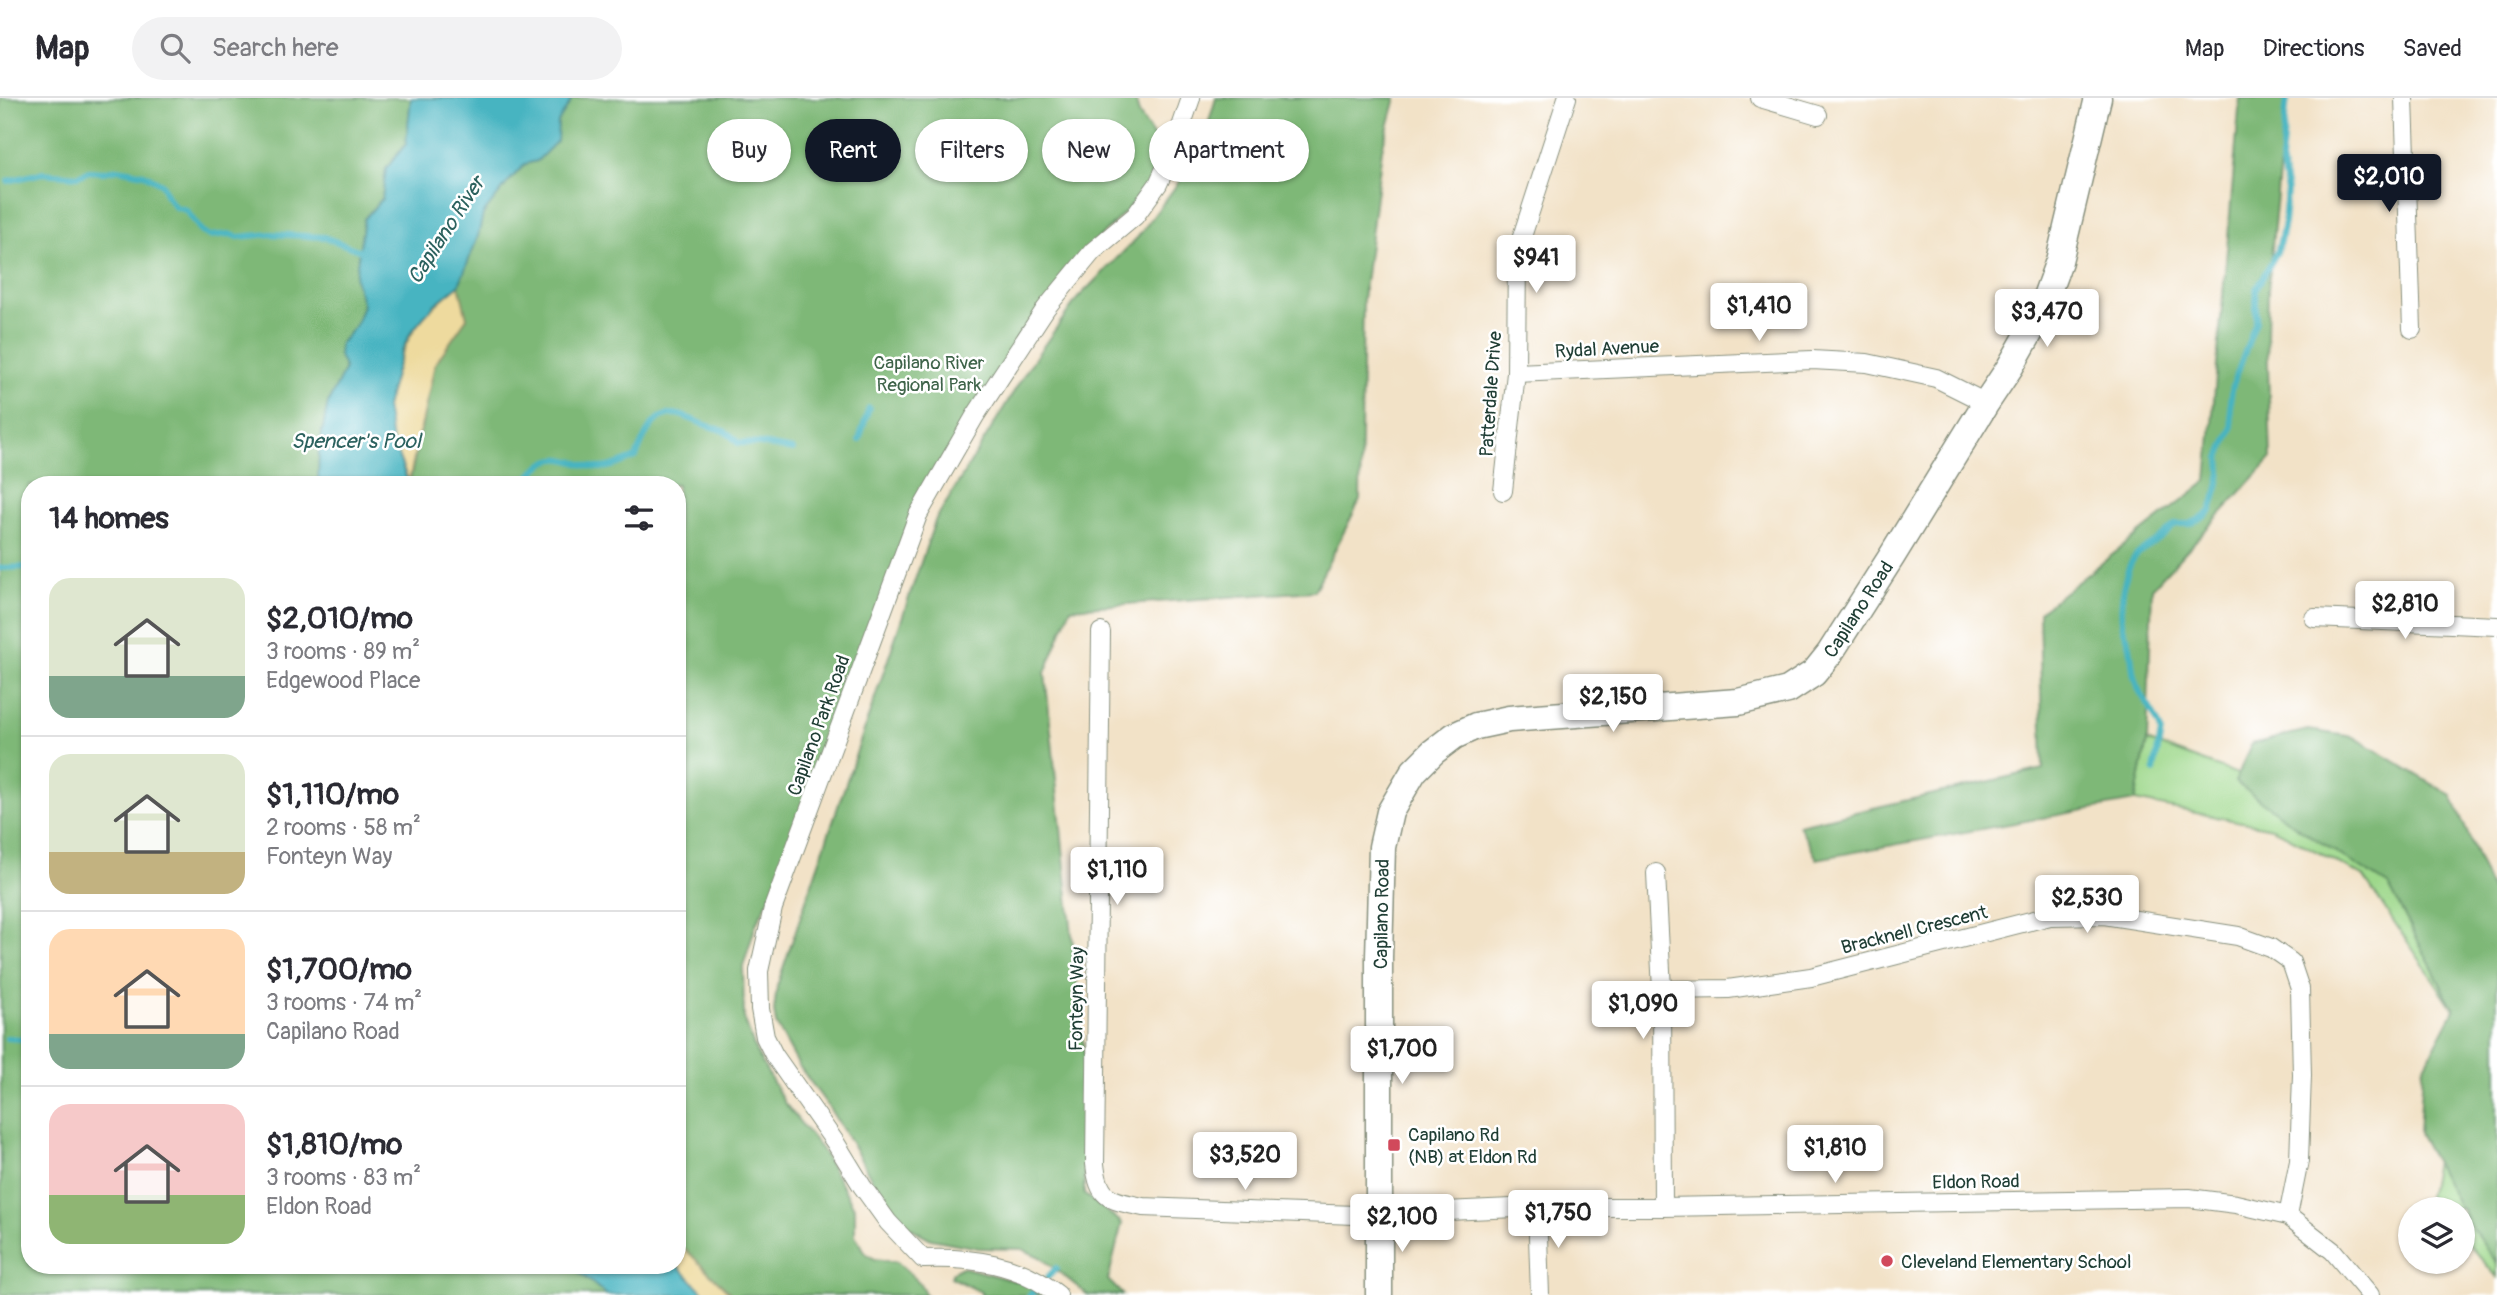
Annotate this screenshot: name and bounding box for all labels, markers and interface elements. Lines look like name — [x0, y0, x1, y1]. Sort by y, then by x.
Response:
search box — [132, 17, 622, 80]
text: Map — [35, 28, 90, 69]
icon: search — [156, 29, 194, 67]
text: Search here — [212, 32, 339, 64]
text: Map — [2185, 34, 2225, 63]
text: Directions — [2263, 34, 2364, 63]
text: Saved — [2402, 34, 2462, 63]
chip: Buy — [707, 119, 791, 182]
chip: Rent — [805, 119, 901, 182]
chip: Filters — [915, 119, 1028, 182]
chip: New — [1042, 119, 1135, 182]
chip: Apartment — [1149, 119, 1309, 182]
pin: $2,010 — [2332, 155, 2446, 214]
text: $2,010 — [2353, 162, 2425, 191]
water label: Capilano River — [402, 169, 492, 289]
pin: $941 — [1495, 236, 1577, 295]
text: $941 — [1513, 243, 1559, 272]
pin: $1,410 — [1702, 284, 1816, 343]
pin: $3,470 — [1990, 289, 2104, 349]
text: $1,410 — [1726, 291, 1792, 320]
text: $3,470 — [2011, 297, 2083, 326]
street label: Patterdale Drive — [1475, 330, 1507, 458]
street label: Rydal Avenue — [1554, 334, 1660, 364]
park label: Capilano River Regional Park — [874, 351, 985, 397]
water label: Spencer's Pool — [291, 428, 423, 455]
icon: filters — [620, 499, 658, 537]
text: 14 homes — [49, 500, 169, 537]
street label: Capilano Road — [1819, 557, 1899, 662]
pin: $2,810 — [2348, 582, 2462, 641]
text: $2,810 — [2371, 589, 2439, 618]
text: $2,010/mo — [266, 600, 413, 637]
icon: home — [105, 606, 189, 690]
text: 3 rooms · 89 m² — [266, 637, 420, 666]
street label: Capilano Park Road — [782, 652, 856, 799]
text: Edgewood Place — [266, 666, 420, 695]
pin: $2,150 — [1556, 674, 1670, 734]
text: $2,150 — [1579, 682, 1647, 711]
text: $1,110/mo — [266, 776, 399, 813]
icon: home — [105, 782, 189, 866]
text: 2 rooms · 58 m² — [266, 813, 421, 842]
text: Fonteyn Way — [266, 842, 392, 871]
pin: $1,110 — [1060, 848, 1174, 907]
text: $1,110 — [1087, 855, 1148, 884]
street label: Capilano Road — [1369, 859, 1395, 969]
pin: $2,530 — [2030, 876, 2144, 935]
text: $2,530 — [2051, 883, 2123, 912]
street label: Bracknell Crescent — [1839, 900, 1990, 960]
street label: Fonteyn Way — [1064, 947, 1090, 1051]
text: $1,700/mo — [266, 951, 412, 988]
icon: home — [105, 957, 189, 1041]
pin: $1,090 — [1586, 982, 1700, 1041]
text: 3 rooms · 74 m² — [266, 988, 422, 1017]
text: $1,090 — [1608, 989, 1678, 1018]
text: Capilano Road — [266, 1017, 400, 1046]
pin: $1,700 — [1345, 1026, 1459, 1086]
text: $1,700 — [1367, 1034, 1437, 1063]
place label: Capilano Rd (NB) at Eldon Rd — [1408, 1123, 1537, 1169]
text: $1,810/mo — [266, 1126, 402, 1163]
pin: $1,810 — [1778, 1126, 1892, 1185]
icon: home — [105, 1132, 189, 1216]
pin: $3,520 — [1188, 1132, 1302, 1192]
text: $1,810 — [1803, 1133, 1867, 1162]
marker: Capilano Rd (NB) at Eldon Rd — [1386, 1137, 1402, 1153]
text: $3,520 — [1209, 1140, 1281, 1169]
text: 3 rooms · 83 m² — [266, 1163, 421, 1192]
street label: Eldon Road — [1932, 1169, 2020, 1195]
pin: $1,750 — [1501, 1190, 1615, 1250]
text: Eldon Road — [266, 1192, 372, 1221]
pin: $2,100 — [1345, 1194, 1459, 1254]
map controls — [2398, 1197, 2475, 1274]
button: layers — [2398, 1197, 2475, 1274]
text: $1,750 — [1524, 1198, 1592, 1227]
text: $2,100 — [1366, 1202, 1438, 1231]
place label: Cleveland Elementary School — [1901, 1250, 2132, 1274]
marker: Cleveland Elementary School — [1879, 1253, 1895, 1269]

